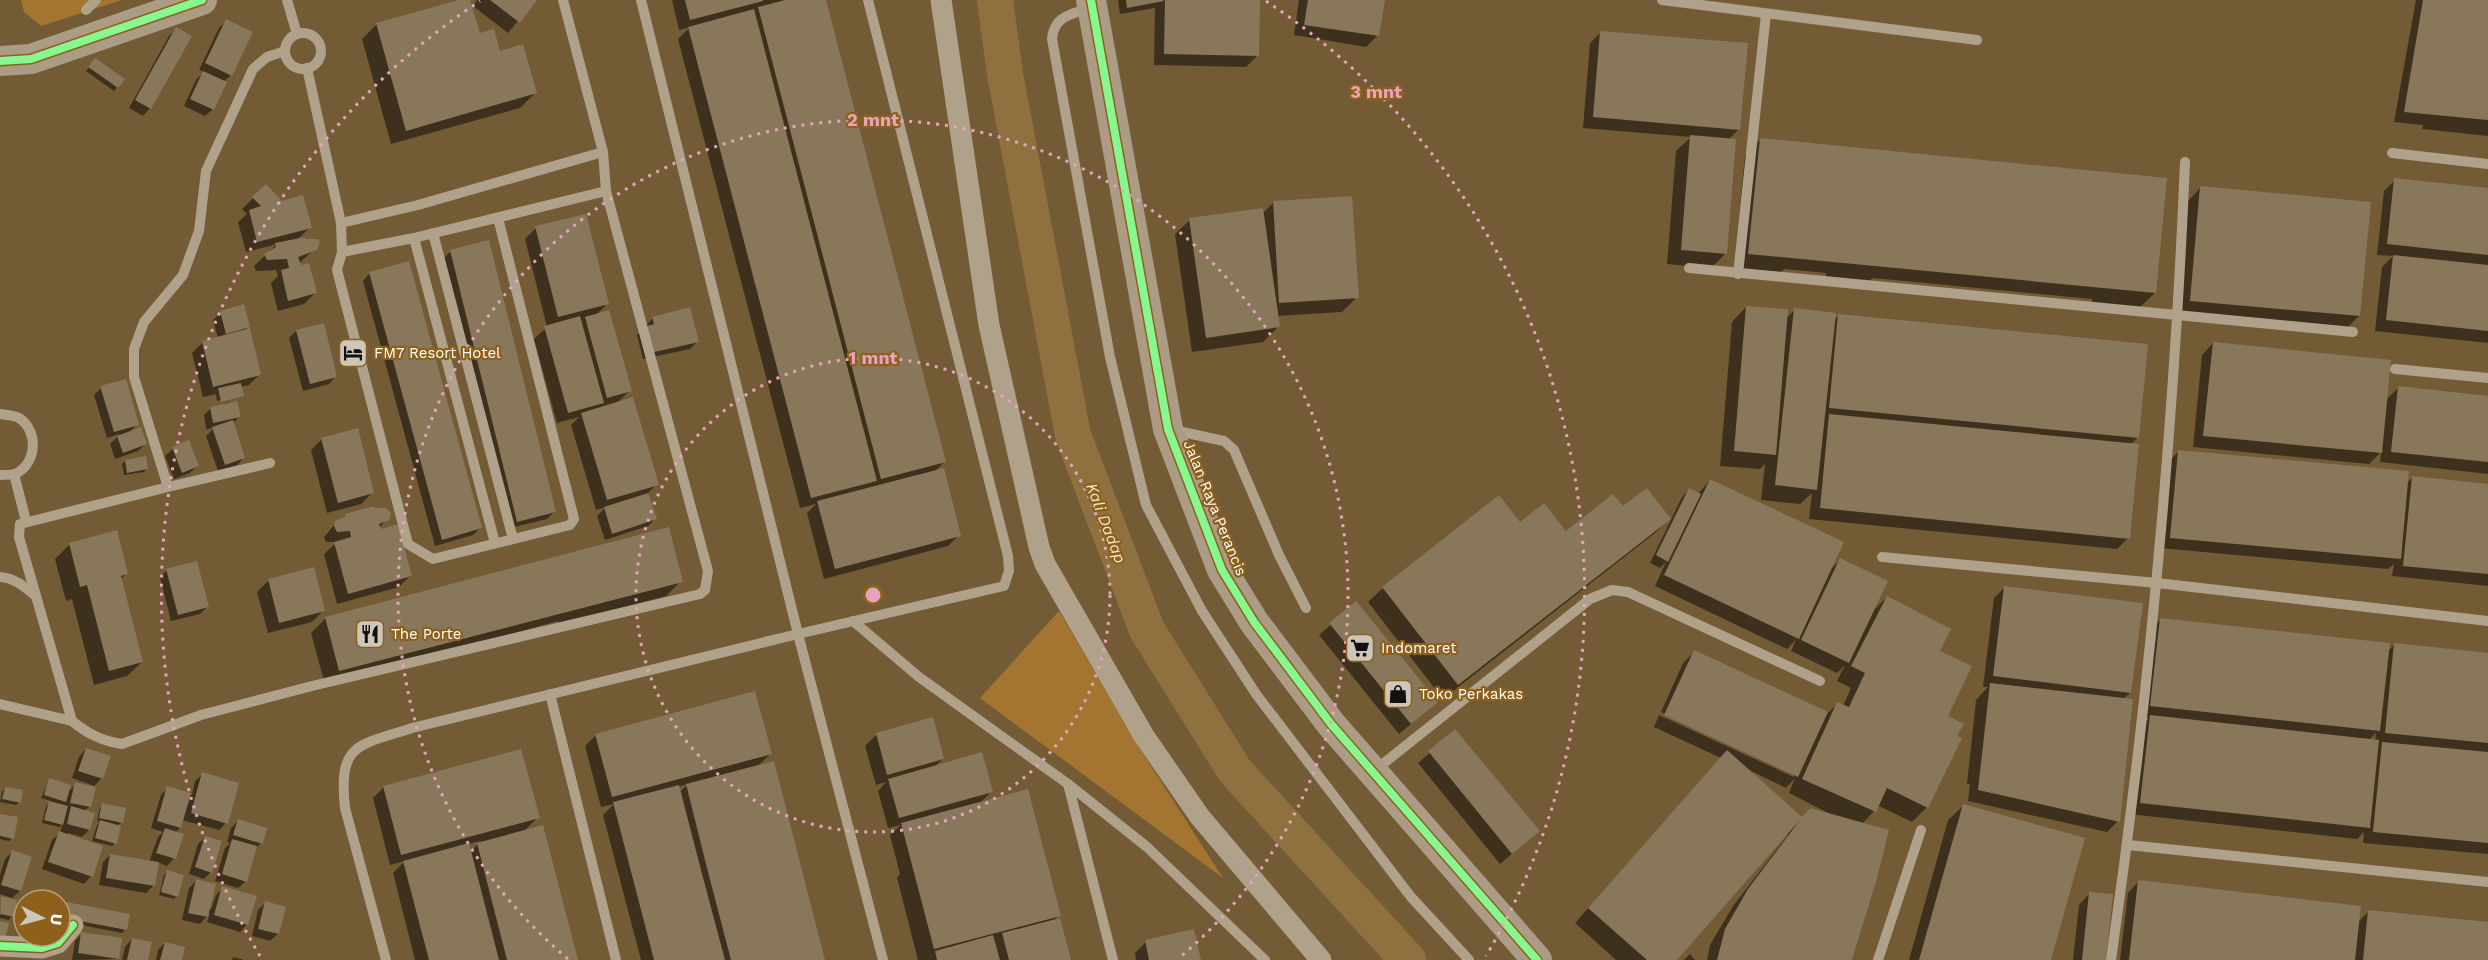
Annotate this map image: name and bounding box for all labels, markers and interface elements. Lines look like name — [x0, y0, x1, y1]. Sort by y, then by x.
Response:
text: 3 mnt — [1350, 81, 1402, 102]
text: 2 mnt — [847, 109, 899, 130]
hotel icon: FM7 Resort Hotel — [337, 337, 369, 369]
place label: FM7 Resort Hotel — [374, 344, 501, 362]
text: 1 mnt — [849, 347, 898, 368]
street label: Jalan Raya Perancis — [1180, 438, 1250, 579]
water label: Kali Dadap — [1082, 480, 1130, 566]
centre of rings — [863, 585, 883, 605]
restaurant icon: The Porte — [354, 618, 386, 650]
place label: The Porte — [391, 625, 461, 643]
supermarket icon: Indomaret — [1344, 632, 1376, 664]
place label: Indomaret — [1381, 639, 1457, 657]
shop icon: Toko Perkakas — [1382, 678, 1414, 710]
place label: Toko Perkakas — [1419, 685, 1523, 703]
north arrow — [12, 888, 72, 948]
text: U — [46, 913, 66, 926]

